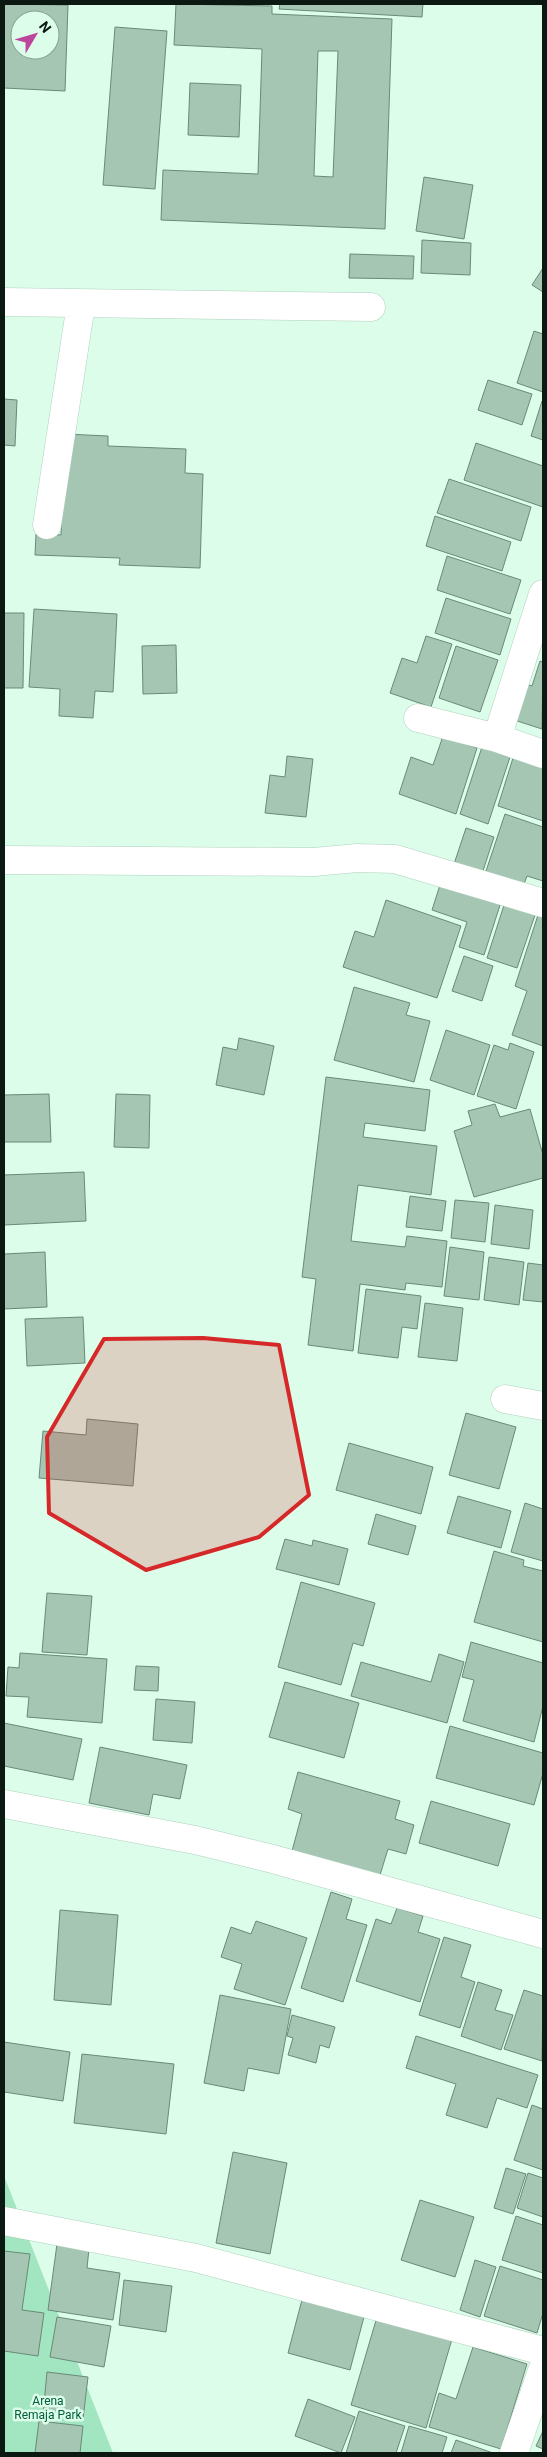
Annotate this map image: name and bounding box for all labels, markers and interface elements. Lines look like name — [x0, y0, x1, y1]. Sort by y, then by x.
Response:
north arrow — [10, 10, 60, 60]
text: N — [36, 18, 55, 36]
park label: Arena Remaja Park — [14, 2394, 83, 2422]

